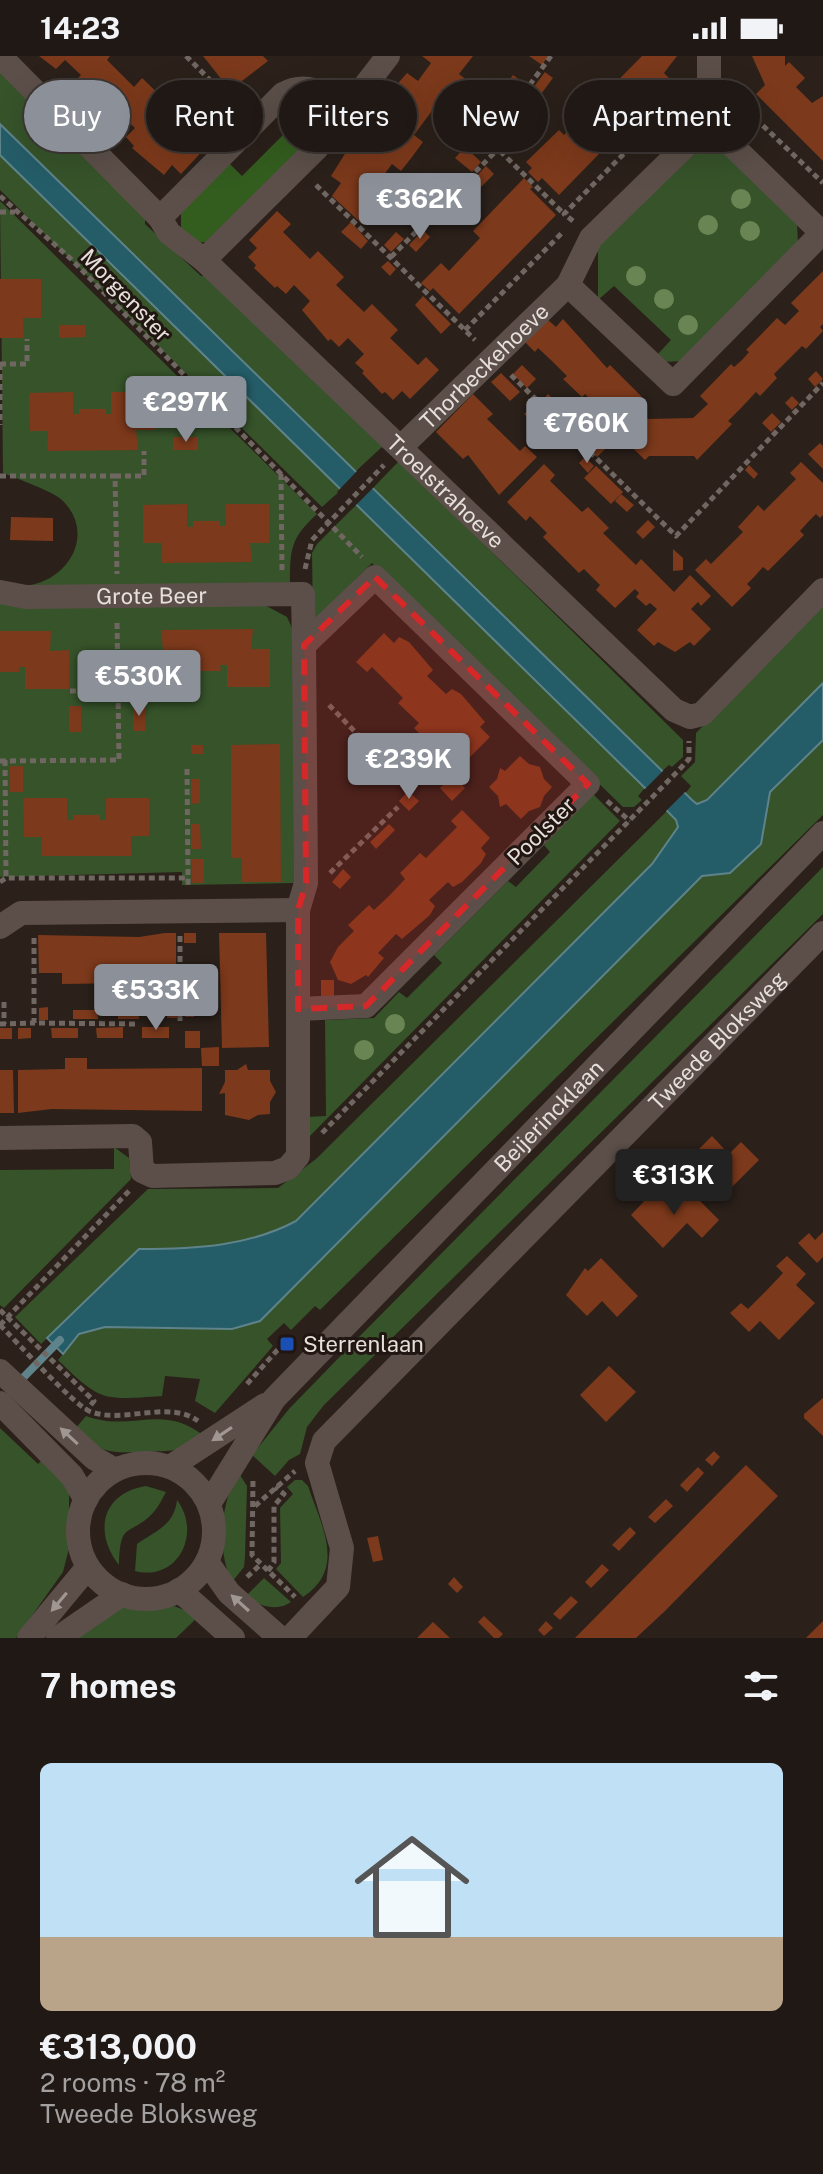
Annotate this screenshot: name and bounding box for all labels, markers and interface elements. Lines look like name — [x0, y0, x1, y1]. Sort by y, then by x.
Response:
text: 14:23 — [40, 10, 120, 46]
chip: Buy — [24, 80, 130, 152]
chip: Rent — [146, 80, 263, 152]
chip: Filters — [279, 80, 417, 152]
chip: New — [433, 80, 548, 152]
chip: Apartment — [564, 80, 760, 152]
pin: €362K — [364, 173, 476, 241]
text: €362K — [377, 183, 463, 214]
street label: Morgenster — [75, 243, 177, 347]
street label: Thorbeckehoeve — [414, 298, 554, 435]
pin: €297K — [130, 376, 242, 444]
text: €297K — [143, 386, 229, 417]
pin: €760K — [531, 397, 643, 465]
text: €760K — [544, 407, 630, 438]
street label: Troelstrahoeve — [382, 429, 510, 554]
street label: Grote Beer — [96, 582, 207, 609]
pin: €530K — [83, 650, 195, 718]
text: €530K — [95, 660, 183, 691]
pin: €239K — [353, 733, 465, 801]
text: €239K — [366, 743, 452, 774]
street label: Poolster — [502, 792, 580, 870]
pin: €533K — [100, 964, 212, 1032]
street label: Tweede Bloksweg — [643, 966, 791, 1116]
text: €533K — [112, 974, 200, 1005]
street label: Beijerincklaan — [489, 1054, 609, 1177]
pin: €313K — [618, 1149, 730, 1217]
text: €313K — [633, 1159, 715, 1190]
place label: Sterrenlaan — [303, 1331, 424, 1357]
marker: Sterrenlaan — [278, 1335, 296, 1353]
one-way arrow — [212, 1426, 233, 1441]
one-way arrow — [60, 1427, 79, 1445]
one-way arrow — [51, 1592, 68, 1612]
one-way arrow — [231, 1595, 250, 1613]
icon: filters — [739, 1664, 783, 1708]
text: 7 homes — [40, 1666, 177, 1706]
icon: home — [340, 1815, 484, 1959]
text: €313,000 — [40, 2027, 197, 2067]
text: 2 rooms · 78 m² — [40, 2067, 225, 2098]
text: Tweede Bloksweg — [40, 2098, 258, 2129]

